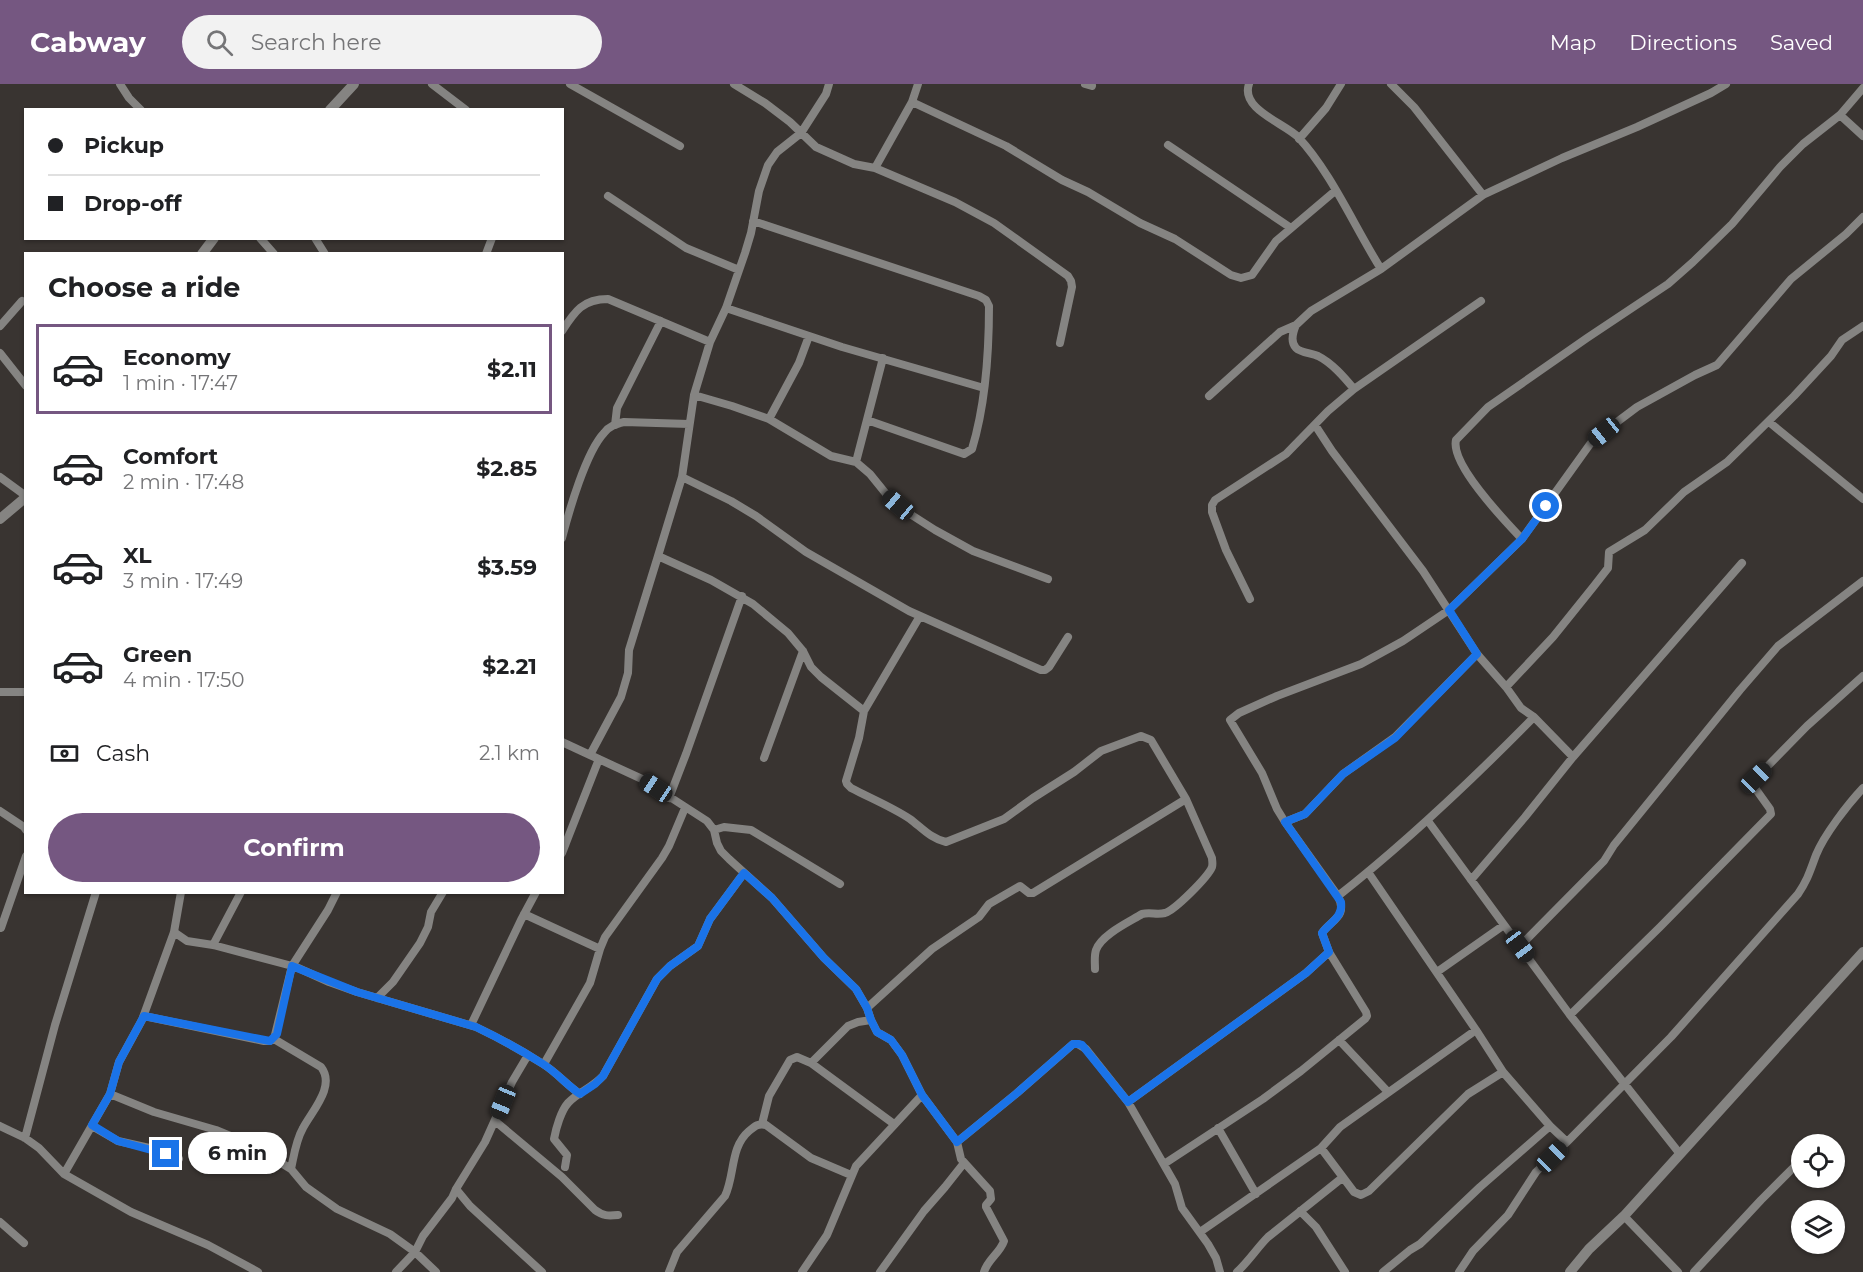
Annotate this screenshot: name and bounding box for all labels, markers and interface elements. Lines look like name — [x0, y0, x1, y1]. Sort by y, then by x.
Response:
search box — [182, 15, 602, 69]
text: Cabway — [30, 25, 146, 59]
icon: search — [203, 26, 236, 59]
text: Search here — [251, 29, 382, 56]
text: Map — [1550, 30, 1596, 55]
text: Directions — [1629, 30, 1737, 55]
text: Saved — [1770, 30, 1833, 55]
text: Pickup — [84, 132, 164, 159]
text: Drop-off — [84, 190, 182, 217]
text: Choose a ride — [48, 271, 240, 304]
icon: car — [51, 342, 105, 396]
text: Economy — [123, 344, 231, 371]
text: $2.11 — [487, 356, 537, 383]
text: 1 min · 17:47 — [123, 371, 238, 395]
car — [1584, 414, 1624, 450]
icon: car — [51, 441, 105, 495]
text: Comfort — [123, 443, 218, 470]
text: $2.85 — [476, 455, 537, 482]
text: 2 min · 17:48 — [123, 470, 244, 494]
car — [878, 487, 918, 523]
route start — [1532, 492, 1559, 519]
icon: car — [51, 540, 105, 594]
text: XL — [123, 542, 152, 569]
text: $3.59 — [477, 554, 537, 581]
text: 3 min · 17:49 — [123, 569, 243, 593]
icon: car — [51, 639, 105, 693]
text: Green — [123, 641, 192, 668]
text: $2.21 — [482, 653, 537, 680]
text: 4 min · 17:50 — [123, 668, 245, 692]
icon: cash — [48, 737, 81, 770]
text: Cash — [96, 740, 150, 767]
text: 2.1 km — [479, 741, 540, 765]
car — [1737, 759, 1775, 797]
car — [636, 770, 676, 806]
button: Confirm — [48, 813, 540, 882]
car — [1502, 926, 1538, 966]
car — [488, 1082, 518, 1122]
callout: 6 min — [187, 1133, 286, 1175]
map controls — [1791, 1134, 1845, 1254]
button: locate — [1791, 1134, 1845, 1188]
car — [1533, 1138, 1571, 1176]
route end — [152, 1140, 179, 1167]
text: 6 min — [208, 1141, 267, 1165]
button: layers — [1791, 1200, 1845, 1254]

